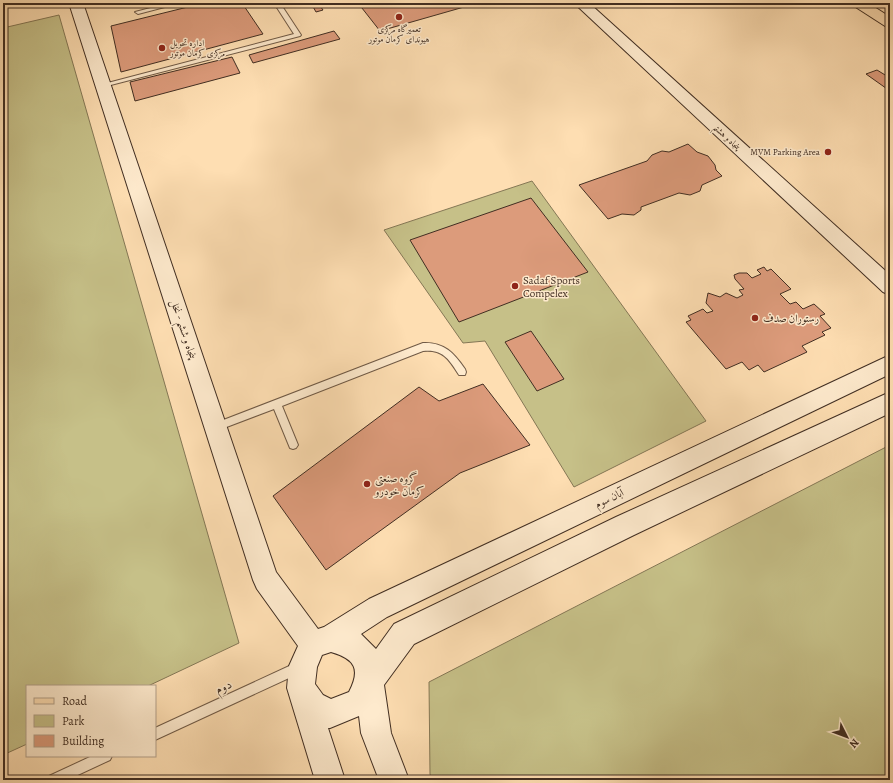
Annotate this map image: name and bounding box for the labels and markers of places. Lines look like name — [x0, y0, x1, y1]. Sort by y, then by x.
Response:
marker: تعمیرگاه مرکزی هیوندای کرمان موتور — [394, 12, 404, 22]
place label: تعمیرگاه مرکزی هیوندای کرمان موتور — [368, 23, 429, 45]
place label: اداره تحویل مرکزی کرمان موتور — [169, 37, 225, 60]
marker: اداره تحویل مرکزی کرمان موتور — [157, 43, 167, 53]
place label: MVM Parking Area — [750, 146, 821, 158]
marker: MVM Parking Area — [823, 147, 833, 157]
place label: Sadaf Sports Compelex — [523, 273, 580, 301]
marker: Sadaf Sports Compelex — [510, 281, 520, 291]
place label: رستوران صدف — [763, 311, 819, 326]
marker: رستوران صدف — [750, 313, 760, 323]
place label: گروه صنعتی کرمان خودرو — [374, 471, 424, 499]
marker: گروه صنعتی کرمان خودرو — [362, 479, 372, 489]

